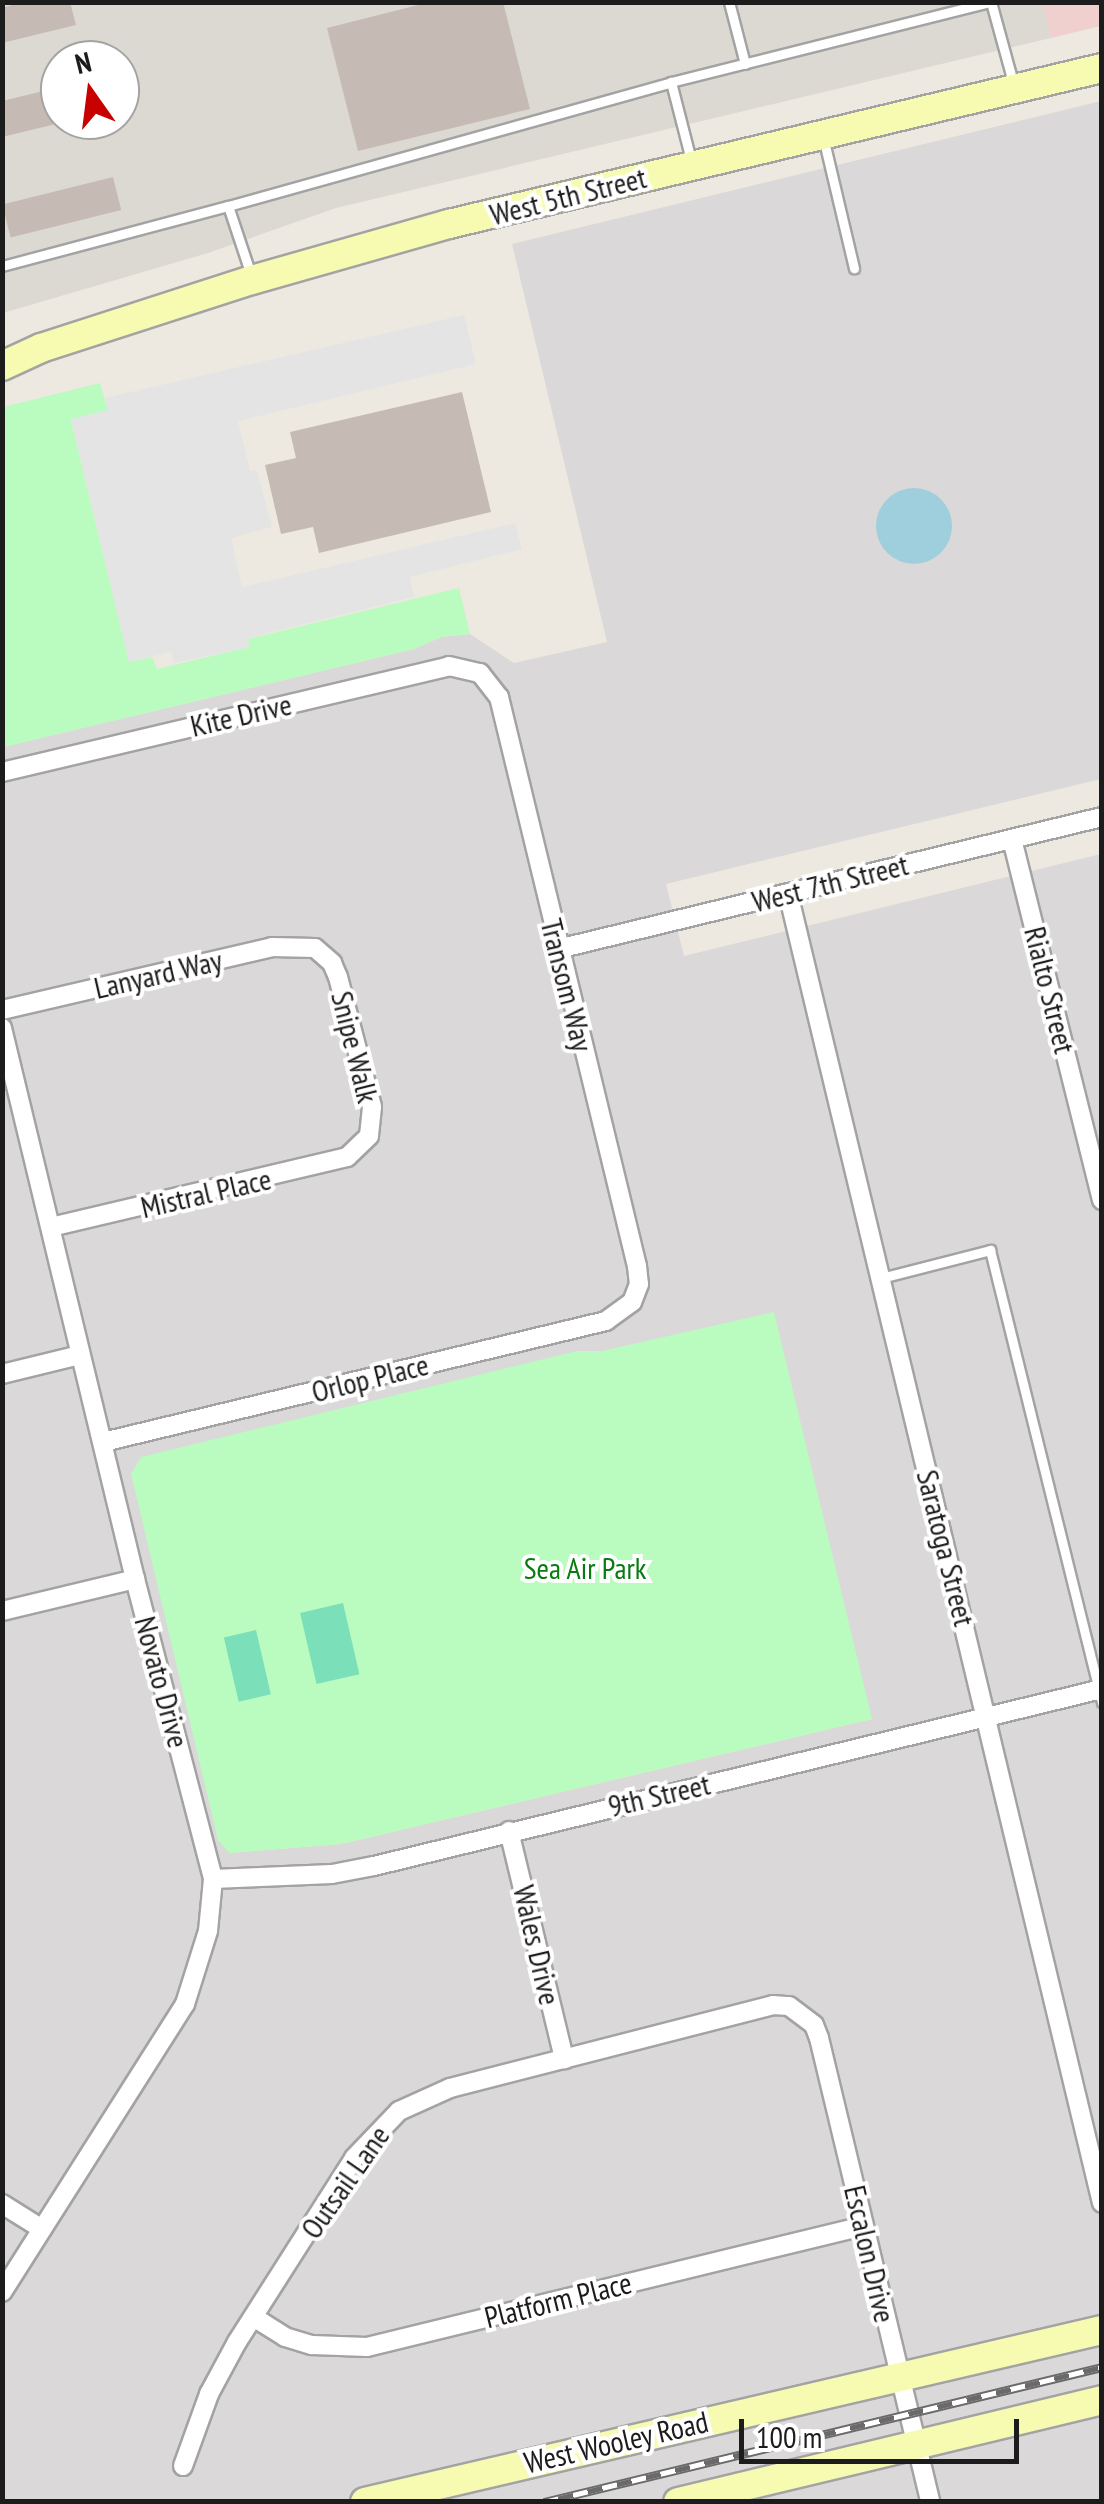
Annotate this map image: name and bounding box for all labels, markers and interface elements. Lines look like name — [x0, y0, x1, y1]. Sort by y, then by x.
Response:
north arrow — [40, 40, 140, 140]
text: N — [71, 43, 95, 82]
street label: West 5th Street — [486, 159, 650, 233]
street label: Kite Drive — [187, 686, 295, 744]
street label: West 7th Street — [748, 846, 912, 920]
street label: Transom Way — [533, 915, 601, 1055]
street label: Rialto Street — [1017, 923, 1083, 1057]
street label: Lanyard Way — [90, 942, 226, 1006]
street label: Snipe Walk — [324, 987, 386, 1107]
street label: Mistral Place — [137, 1161, 275, 1225]
street label: Orlop Place — [308, 1346, 432, 1410]
street label: Saratoga Street — [909, 1466, 983, 1630]
park label: Sea Air Park — [523, 1550, 647, 1586]
street label: Novato Drive — [127, 1612, 197, 1752]
street label: 9th Street — [605, 1766, 713, 1824]
street label: Wales Drive — [506, 1882, 568, 2008]
street label: Outsail Lane — [293, 2119, 397, 2245]
street label: Escalon Drive — [837, 2182, 903, 2326]
street label: Platform Place — [481, 2264, 635, 2336]
scale bar — [744, 2399, 1024, 2461]
street label: West Wooley Road — [520, 2403, 712, 2481]
text: 100 m — [756, 2417, 822, 2456]

